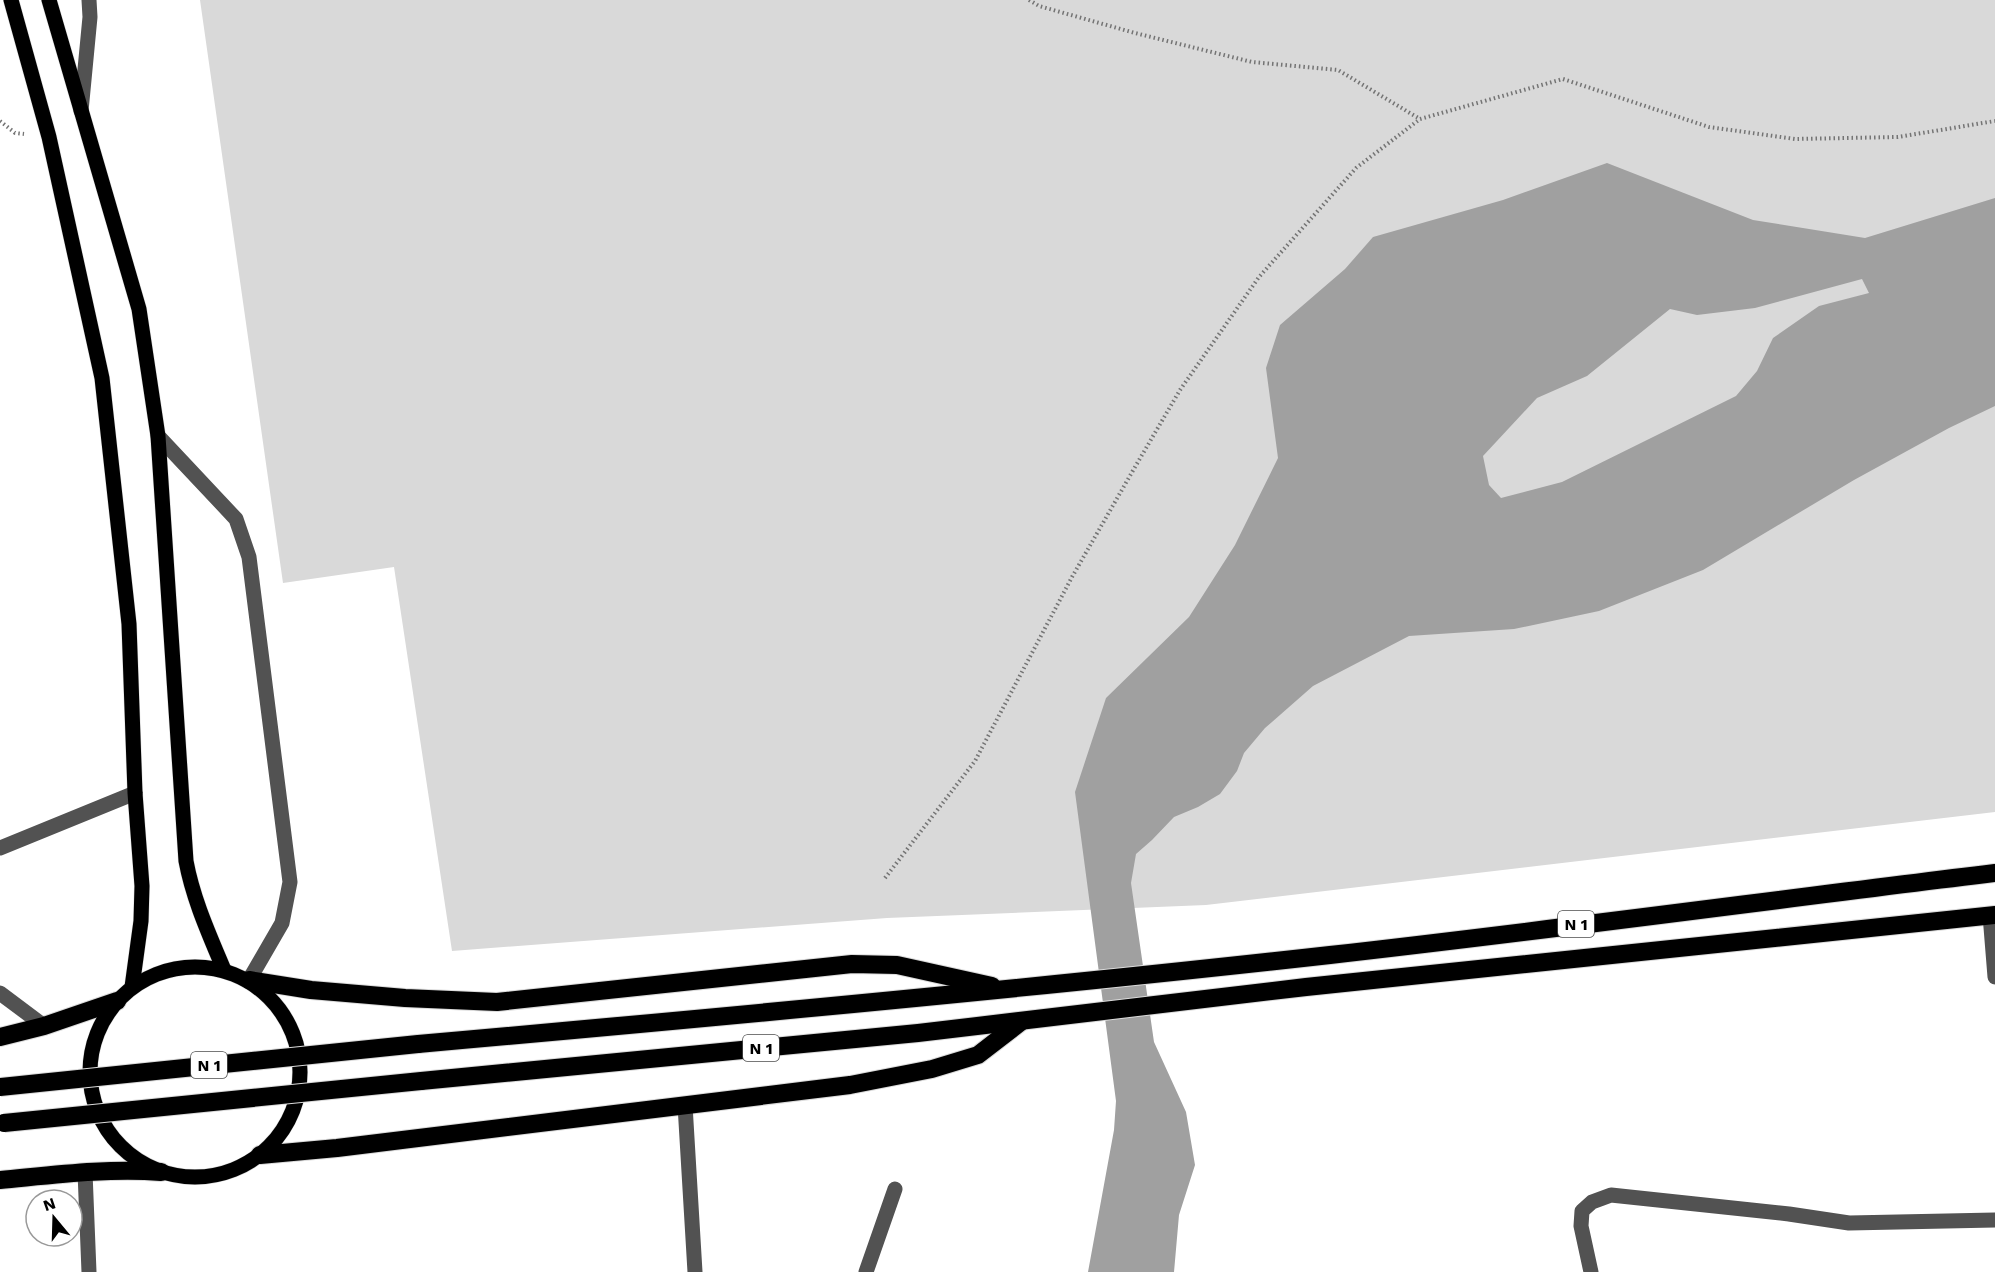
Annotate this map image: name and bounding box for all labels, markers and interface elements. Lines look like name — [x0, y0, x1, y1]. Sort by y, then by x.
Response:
road number: N 1 — [1558, 911, 1594, 937]
road number: N 1 — [743, 1035, 779, 1061]
road number: N 1 — [191, 1052, 227, 1078]
north arrow — [24, 1188, 84, 1248]
text: N — [41, 1193, 58, 1215]

